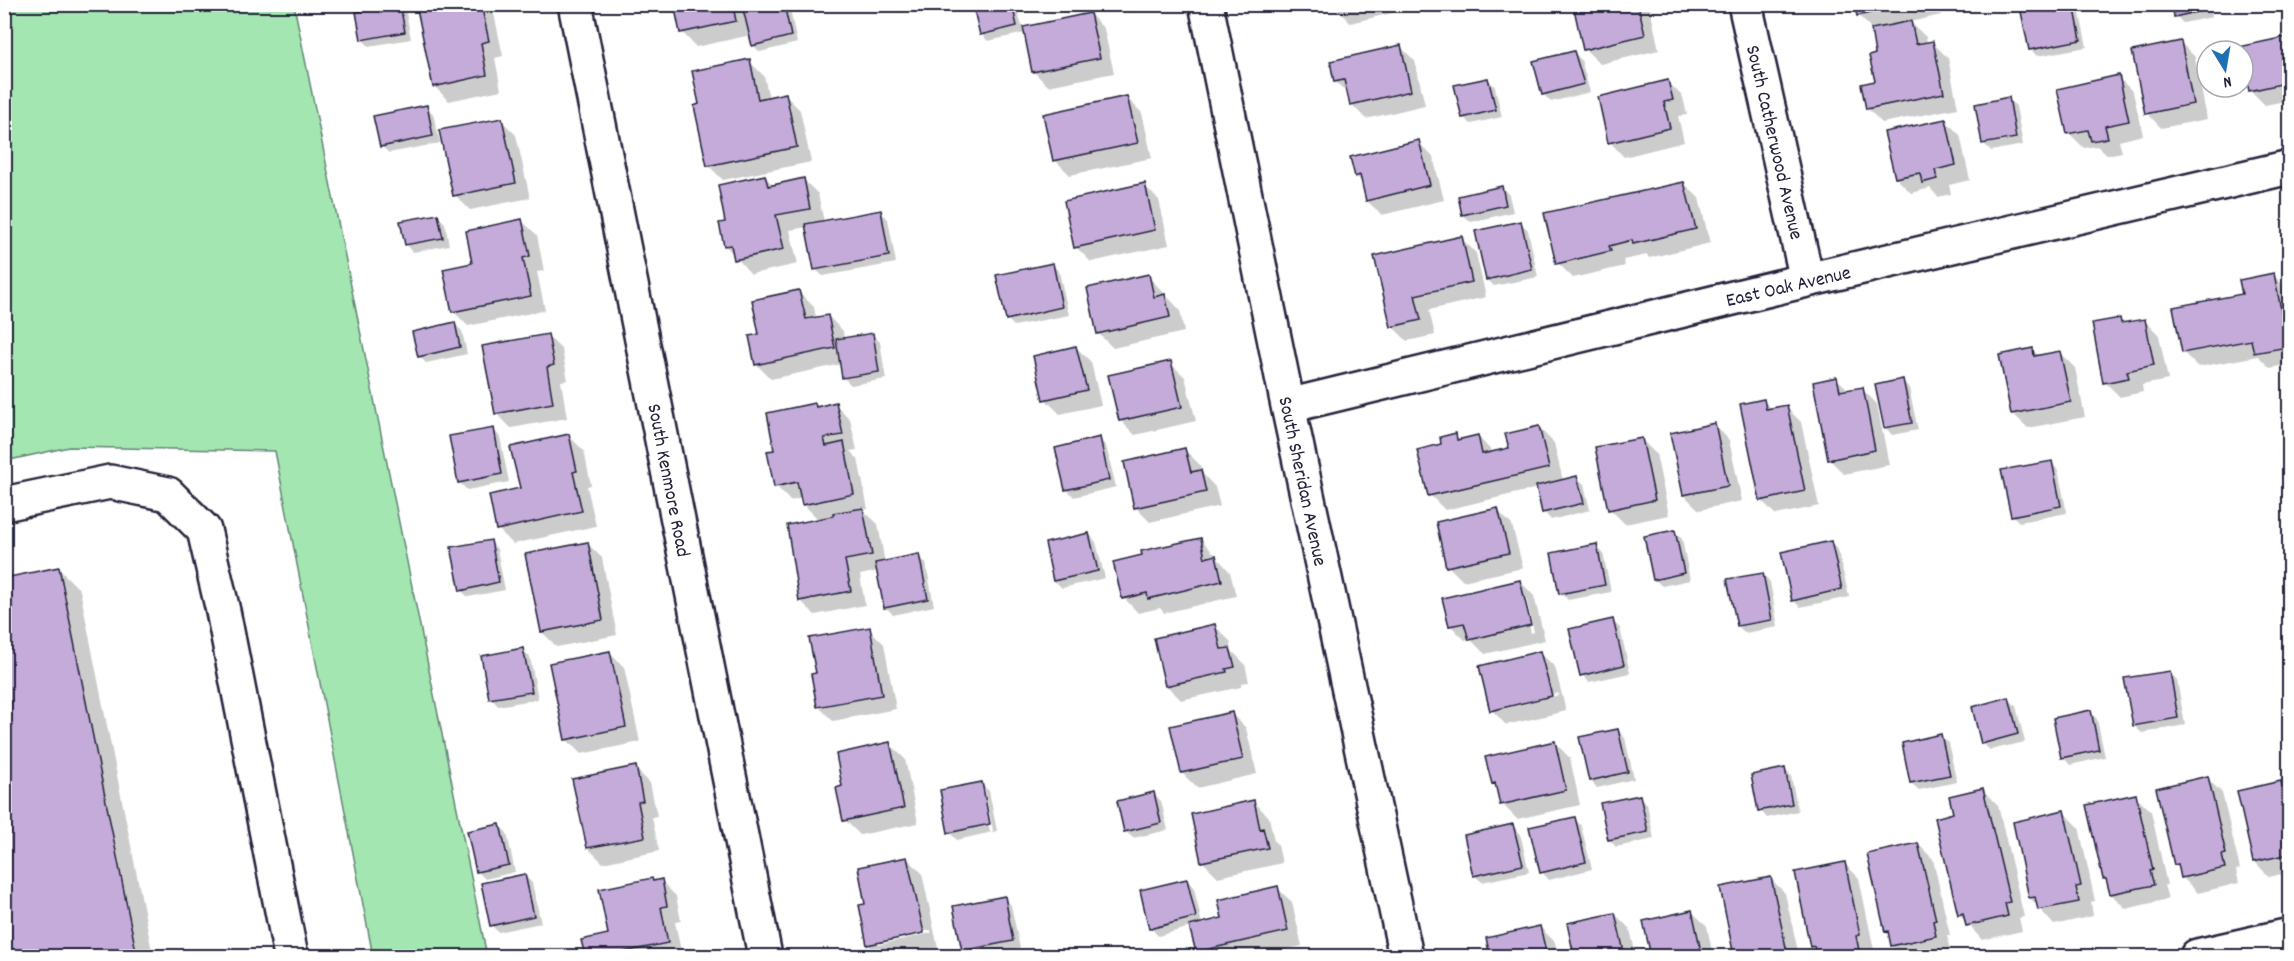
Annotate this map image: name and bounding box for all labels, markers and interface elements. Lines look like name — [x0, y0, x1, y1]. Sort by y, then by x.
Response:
north arrow — [2195, 39, 2255, 99]
street label: South Catherwood Avenue — [1737, 43, 1809, 243]
text: N — [2221, 69, 2233, 93]
street label: East Oak Avenue — [1724, 260, 1854, 316]
street label: South Sheridan Avenue — [1269, 394, 1333, 569]
street label: South Kenmore Road — [638, 402, 696, 560]

